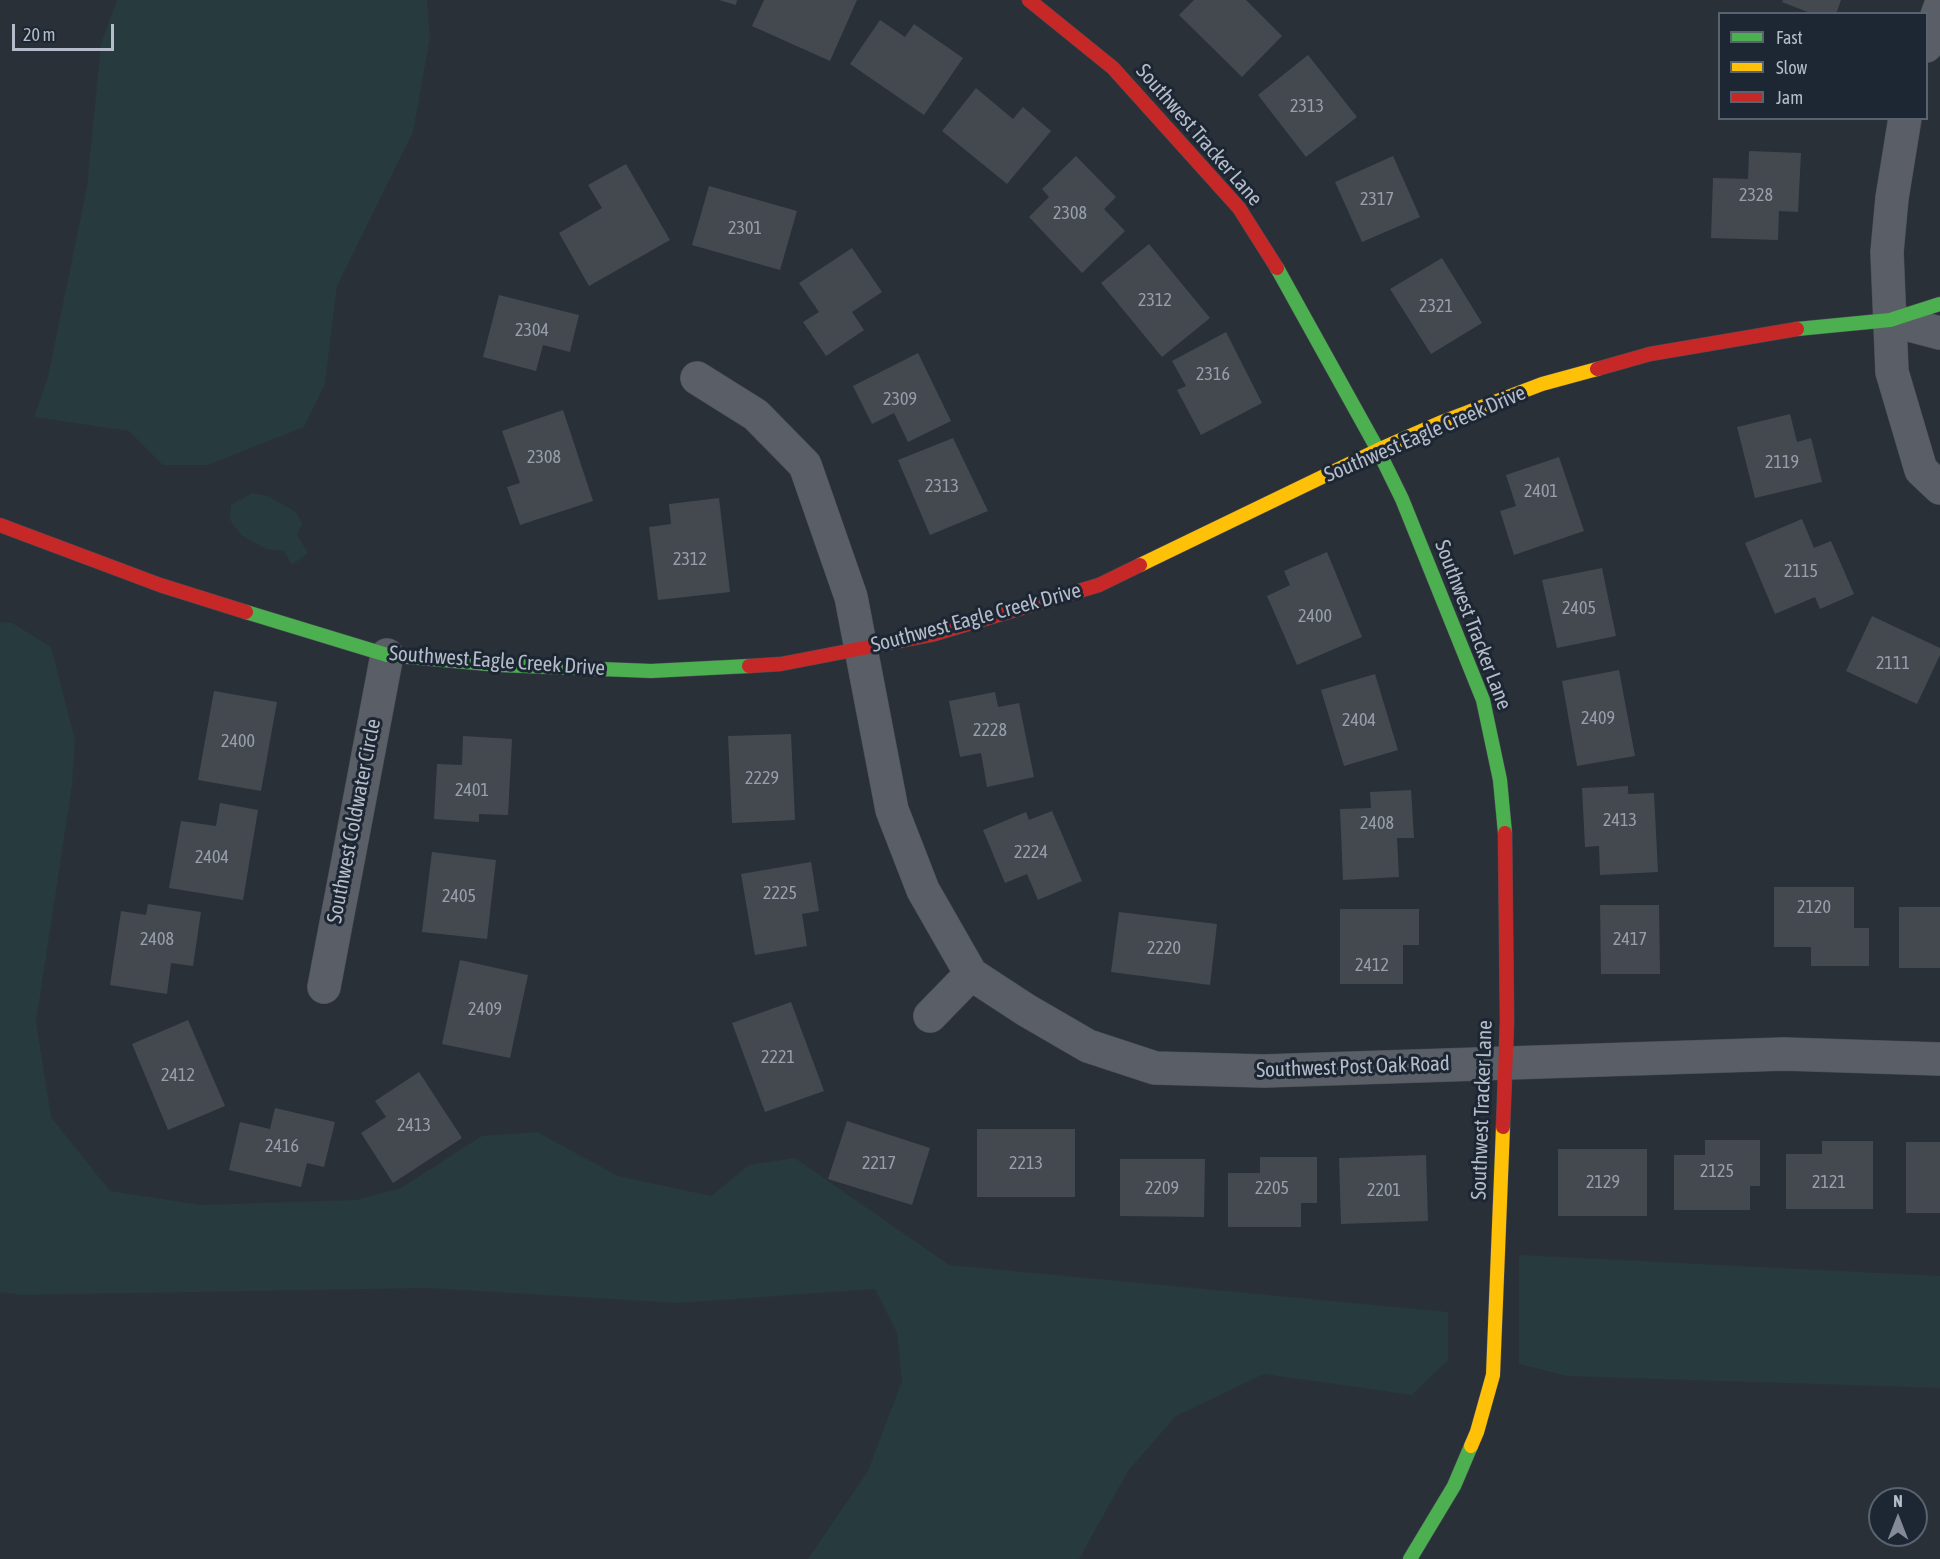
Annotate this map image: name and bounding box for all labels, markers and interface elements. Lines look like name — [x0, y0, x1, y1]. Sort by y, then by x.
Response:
scale bar — [15, 12, 117, 50]
legend — [1718, 12, 1928, 120]
text: 20 m — [23, 24, 55, 45]
text: Fast — [1776, 27, 1803, 48]
text: Slow — [1776, 57, 1807, 78]
street label: Southwest Tracker Lane — [1131, 59, 1267, 211]
text: Jam — [1776, 87, 1803, 108]
house number: 2313 — [1290, 95, 1324, 117]
house number: 2328 — [1739, 184, 1773, 206]
house number: 2317 — [1360, 188, 1394, 210]
house number: 2308 — [1053, 202, 1087, 224]
house number: 2301 — [728, 217, 762, 239]
house number: 2312 — [1138, 289, 1172, 311]
house number: 2321 — [1419, 295, 1453, 317]
house number: 2304 — [515, 319, 549, 341]
house number: 2316 — [1196, 363, 1230, 385]
street label: Southwest Eagle Creek Drive — [1321, 380, 1529, 488]
house number: 2309 — [883, 388, 917, 410]
house number: 2308 — [527, 446, 561, 468]
house number: 2119 — [1765, 451, 1799, 473]
house number: 2313 — [925, 475, 959, 497]
house number: 2401 — [1524, 480, 1558, 502]
street label: Southwest Tracker Lane — [1429, 537, 1517, 713]
house number: 2312 — [673, 548, 707, 570]
house number: 2115 — [1784, 560, 1818, 582]
street label: Southwest Eagle Creek Drive — [868, 578, 1084, 658]
house number: 2405 — [1562, 597, 1596, 619]
house number: 2400 — [1298, 605, 1332, 627]
street label: Southwest Eagle Creek Drive — [388, 641, 606, 681]
house number: 2111 — [1876, 652, 1910, 674]
house number: 2409 — [1581, 707, 1615, 729]
house number: 2404 — [1342, 709, 1376, 731]
street label: Southwest Coldwater Circle — [322, 717, 386, 925]
house number: 2228 — [973, 719, 1007, 741]
house number: 2400 — [221, 730, 255, 752]
house number: 2229 — [745, 767, 779, 789]
house number: 2401 — [455, 779, 489, 801]
house number: 2413 — [1603, 809, 1637, 831]
house number: 2408 — [1360, 812, 1394, 834]
house number: 2224 — [1014, 841, 1048, 863]
house number: 2404 — [195, 846, 229, 868]
house number: 2225 — [763, 882, 797, 904]
house number: 2405 — [442, 885, 476, 907]
house number: 2120 — [1797, 896, 1831, 918]
house number: 2408 — [140, 928, 174, 950]
house number: 2417 — [1613, 928, 1647, 950]
house number: 2220 — [1147, 937, 1181, 959]
house number: 2412 — [1355, 954, 1389, 976]
house number: 2409 — [468, 998, 502, 1020]
street label: Southwest Tracker Lane — [1466, 1020, 1498, 1200]
house number: 2221 — [761, 1046, 795, 1068]
street label: Southwest Post Oak Road — [1256, 1051, 1450, 1083]
house number: 2412 — [161, 1064, 195, 1086]
house number: 2413 — [397, 1114, 431, 1136]
house number: 2416 — [265, 1135, 299, 1157]
house number: 2217 — [862, 1152, 896, 1174]
house number: 2213 — [1009, 1152, 1043, 1174]
house number: 2125 — [1700, 1160, 1734, 1182]
house number: 2129 — [1586, 1171, 1620, 1193]
house number: 2121 — [1812, 1171, 1846, 1193]
house number: 2209 — [1145, 1177, 1179, 1199]
house number: 2205 — [1255, 1177, 1289, 1199]
house number: 2201 — [1367, 1179, 1401, 1201]
north arrow — [1868, 1487, 1928, 1547]
text: N — [1893, 1492, 1903, 1510]

